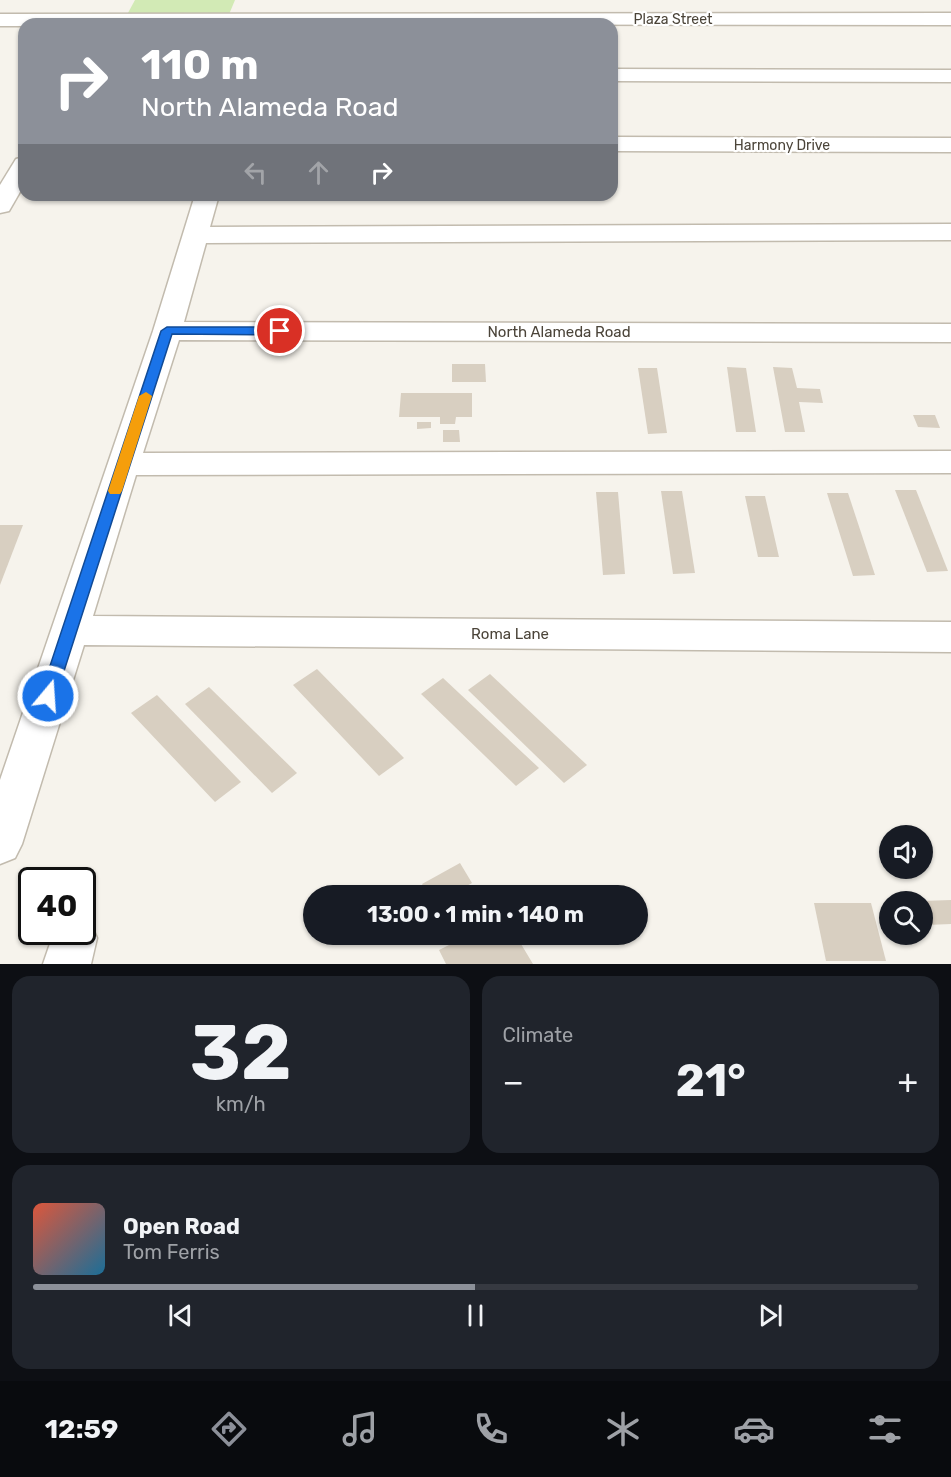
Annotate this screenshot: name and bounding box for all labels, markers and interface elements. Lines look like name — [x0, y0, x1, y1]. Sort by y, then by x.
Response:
street label: Plaza Street — [634, 11, 713, 28]
text: 110 m — [141, 40, 259, 90]
icon: right — [42, 42, 120, 120]
text: North Alameda Road — [141, 91, 399, 123]
street label: Harmony Drive — [734, 137, 830, 154]
icon: left — [239, 156, 272, 189]
icon: ahead — [302, 156, 335, 189]
icon: right — [365, 156, 398, 189]
pin — [254, 305, 305, 356]
icon: arrive — [263, 314, 296, 347]
street label: North Alameda Road — [487, 323, 631, 341]
street label: Roma Lane — [471, 625, 549, 643]
position arrow — [16, 664, 80, 728]
map controls — [879, 825, 933, 945]
button: sound — [879, 825, 933, 879]
speed limit sign: 40 — [18, 867, 96, 945]
button: search — [879, 891, 933, 945]
text: 13:00 · 1 min · 140 m — [367, 901, 584, 928]
text: 32 — [190, 1006, 292, 1099]
text: Climate — [503, 1023, 573, 1047]
text: 21° — [676, 1054, 746, 1107]
text: − — [503, 1062, 524, 1101]
text: + — [897, 1062, 918, 1101]
text: km/h — [216, 1092, 266, 1116]
text: Open Road — [123, 1213, 240, 1240]
text: Tom Ferris — [123, 1240, 220, 1264]
icon: previous — [164, 1299, 197, 1332]
icon: pause — [459, 1299, 492, 1332]
icon: next — [754, 1299, 787, 1332]
icon: directions — [208, 1408, 250, 1450]
icon: music — [339, 1408, 381, 1450]
icon: phone — [470, 1408, 512, 1450]
icon: climate — [602, 1408, 644, 1450]
icon: car — [733, 1408, 775, 1450]
icon: filters — [864, 1408, 906, 1450]
text: 12:59 — [45, 1413, 118, 1445]

